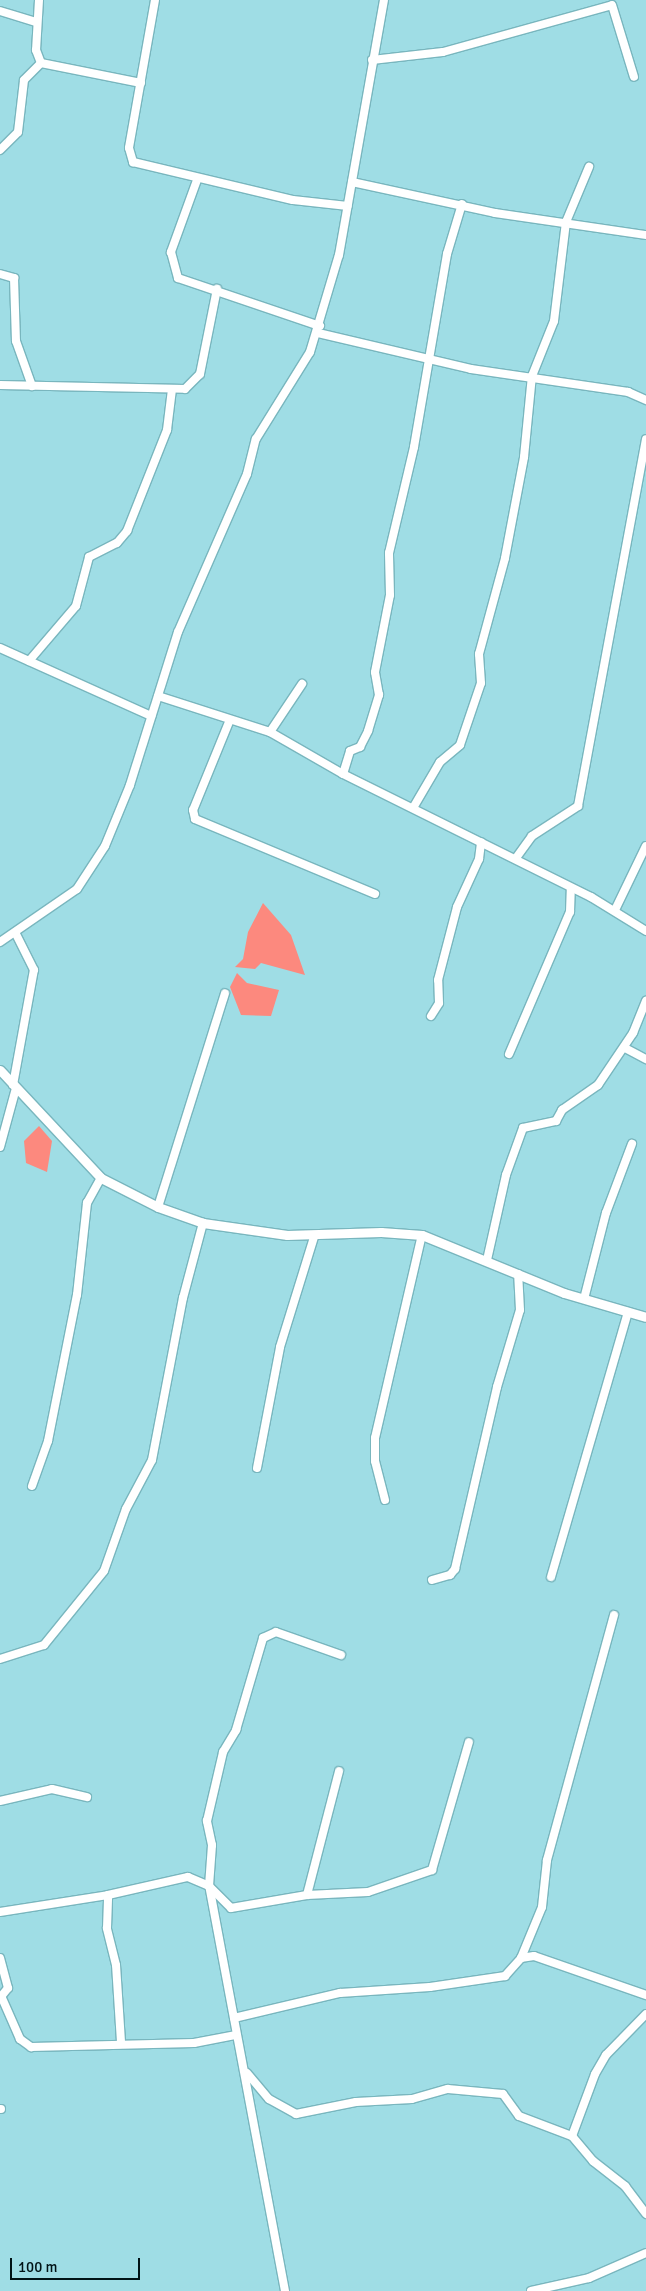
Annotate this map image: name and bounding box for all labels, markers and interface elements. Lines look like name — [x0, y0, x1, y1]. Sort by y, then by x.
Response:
scale bar — [12, 2248, 142, 2280]
text: 100 m — [18, 2258, 58, 2276]

